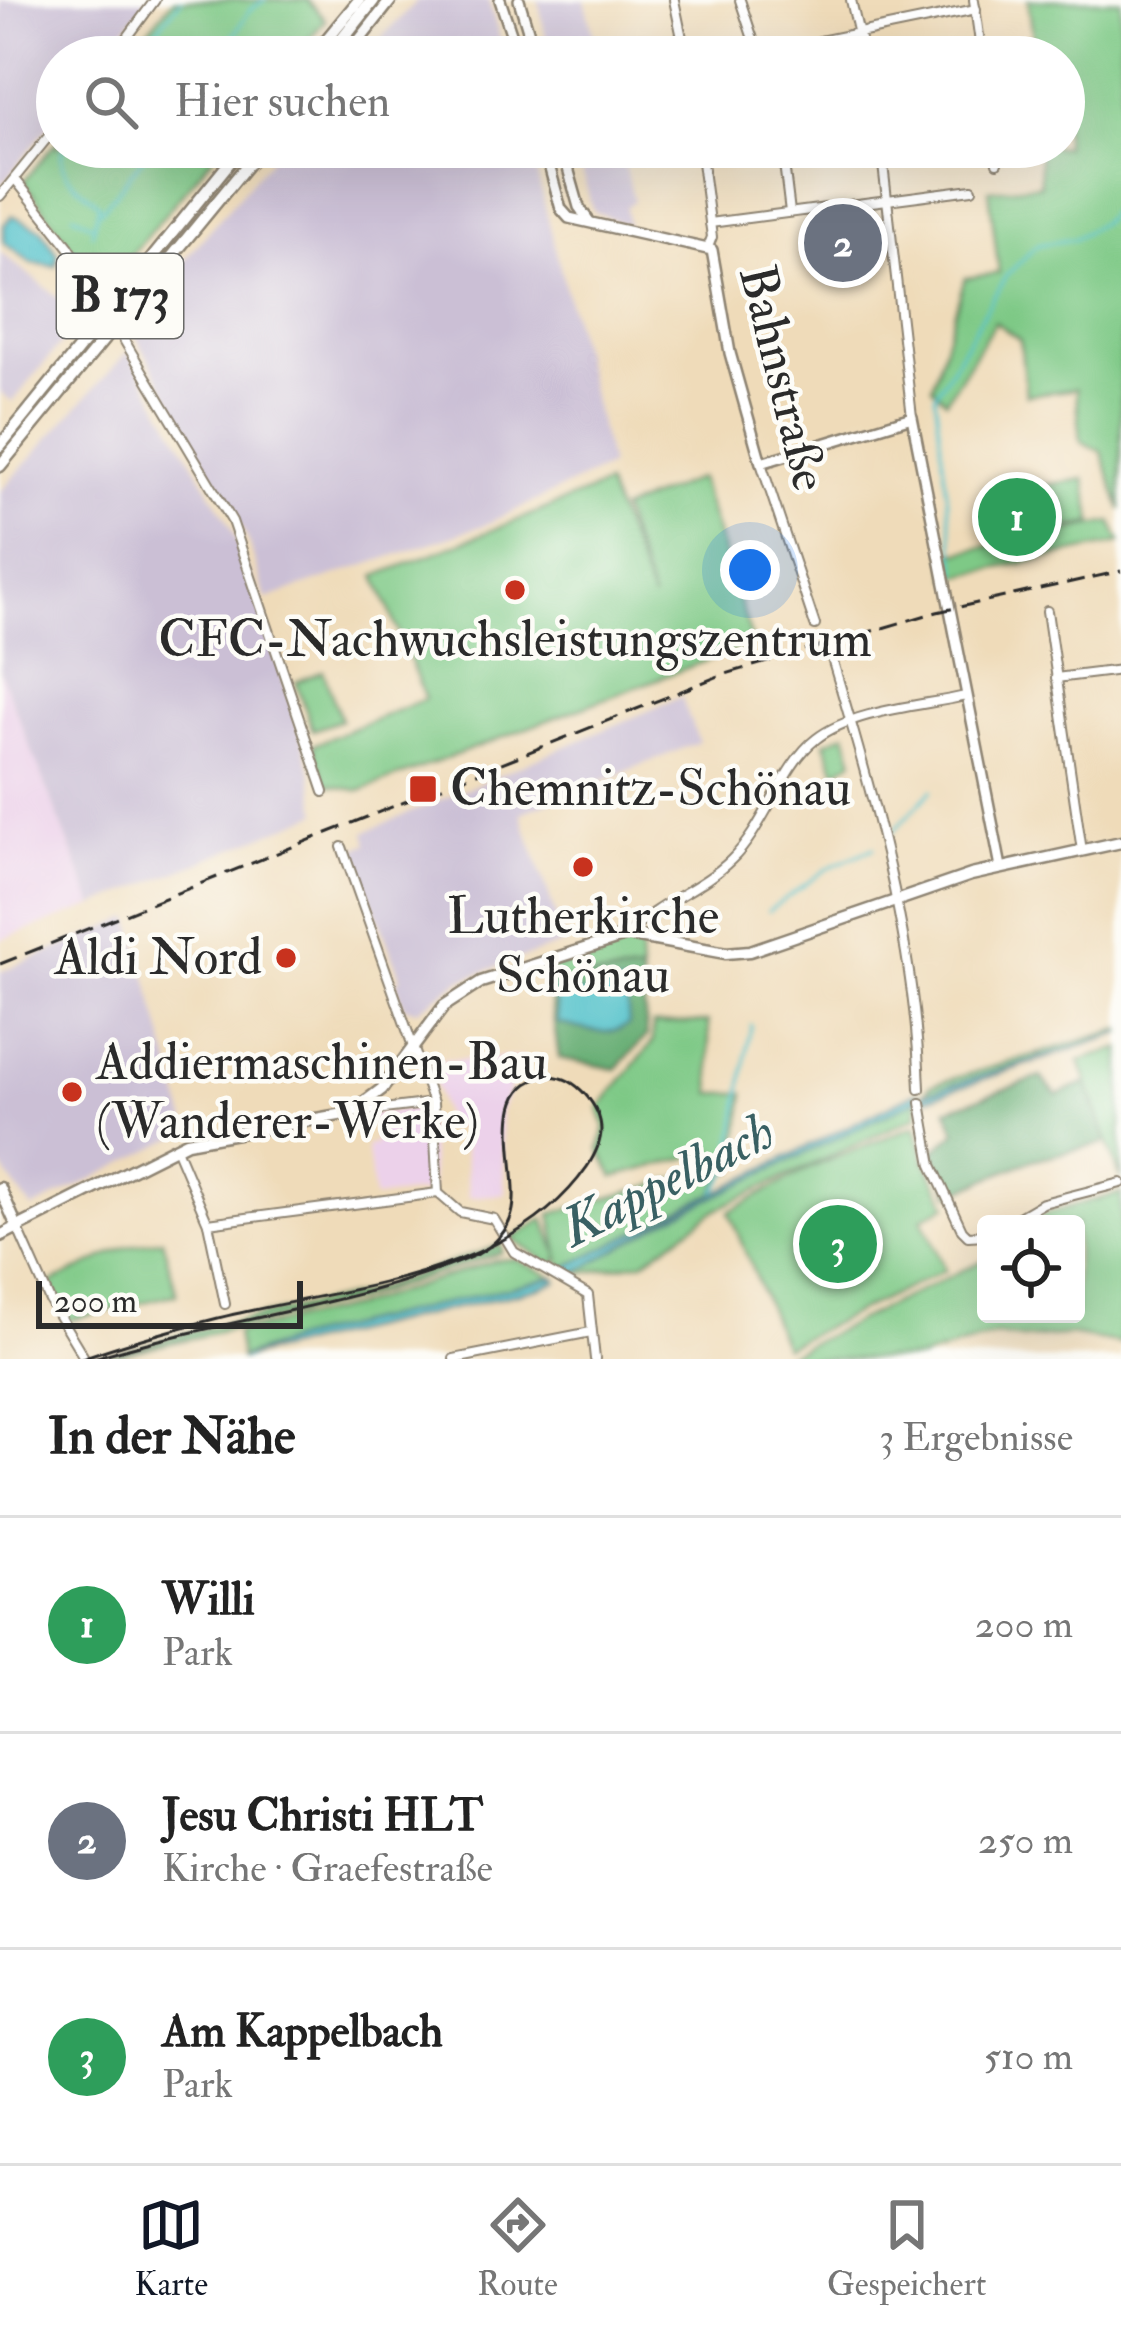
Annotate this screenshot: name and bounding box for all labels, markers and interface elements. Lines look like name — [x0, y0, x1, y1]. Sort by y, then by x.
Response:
search box — [36, 36, 1085, 168]
icon: search — [78, 69, 144, 135]
text: Hier suchen — [174, 74, 390, 130]
pin: 2 — [804, 198, 882, 288]
road number: B 173 — [57, 254, 183, 338]
street label: Bahnstraße — [724, 259, 842, 497]
pin: 1 — [978, 472, 1056, 562]
your location — [720, 540, 780, 600]
marker: CFC-Nachwuchsleistungszentrum — [502, 577, 528, 603]
place label: CFC-Nachwuchsleistungszentrum — [158, 608, 872, 672]
place label: Chemnitz-Schönau — [450, 757, 851, 821]
marker: Chemnitz-Schönau — [407, 773, 439, 805]
marker: Lutherkirche Schönau — [570, 854, 596, 880]
place label: Lutherkirche Schönau — [447, 885, 719, 1008]
place label: Aldi Nord — [54, 926, 262, 990]
marker: Aldi Nord — [273, 945, 299, 971]
place label: Addiermaschinen-Bau (Wanderer-Werke) — [95, 1031, 547, 1154]
marker: Addiermaschinen-Bau (Wanderer-Werke) — [59, 1079, 85, 1105]
water label: Kappelbach — [548, 1098, 786, 1264]
pin: 3 — [799, 1199, 877, 1289]
map controls — [977, 1215, 1085, 1323]
button: locate — [977, 1215, 1085, 1323]
scale bar — [36, 1275, 303, 1328]
text: 200 m — [54, 1281, 137, 1322]
text: In der Nähe — [48, 1405, 295, 1469]
text: 3 Ergebnisse — [879, 1413, 1073, 1462]
text: Willi — [162, 1572, 255, 1628]
text: 1 — [80, 1600, 94, 1649]
text: 200 m — [975, 1600, 1073, 1649]
text: Park — [162, 1628, 233, 1677]
text: Jesu Christi HLT — [162, 1788, 483, 1844]
text: 2 — [77, 1816, 97, 1865]
text: 250 m — [978, 1816, 1073, 1865]
text: Kirche · Graefestraße — [162, 1844, 493, 1893]
text: Am Kappelbach — [162, 2004, 443, 2060]
text: 3 — [80, 2032, 94, 2081]
text: 510 m — [984, 2032, 1073, 2081]
text: Park — [162, 2060, 233, 2109]
tab: Karte — [135, 2192, 208, 2305]
tab: Route — [477, 2192, 558, 2305]
tab: Gespeichert — [827, 2192, 986, 2305]

